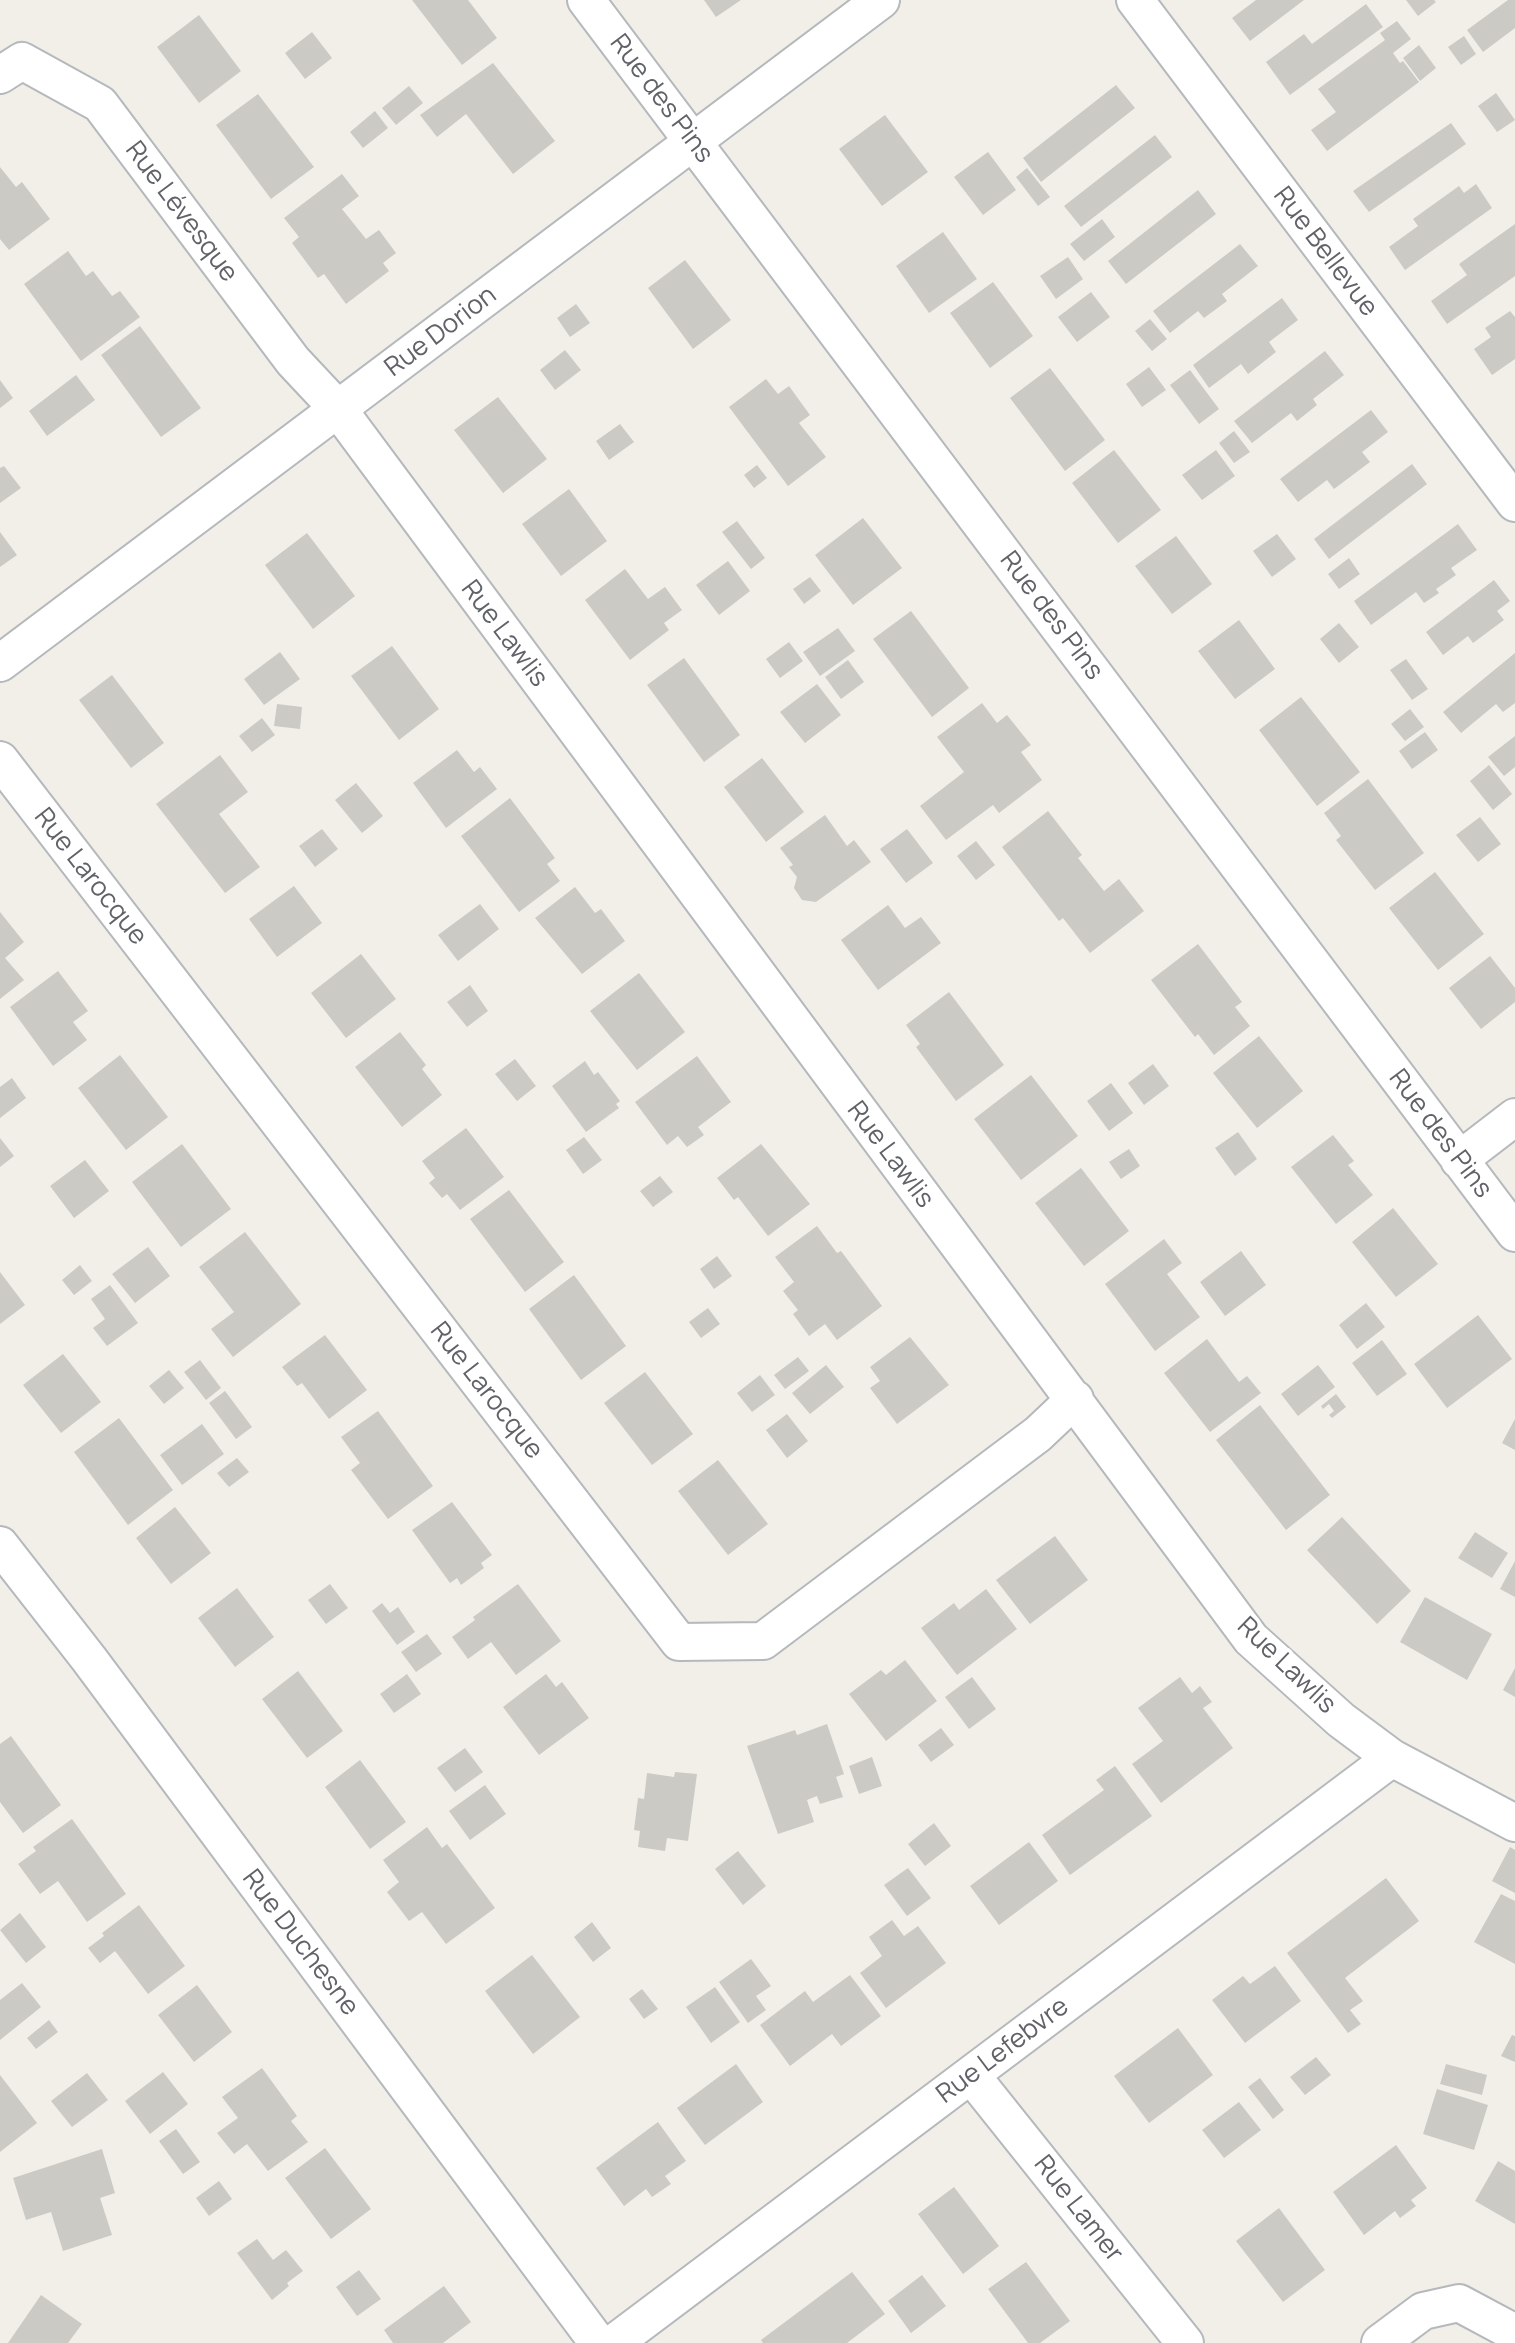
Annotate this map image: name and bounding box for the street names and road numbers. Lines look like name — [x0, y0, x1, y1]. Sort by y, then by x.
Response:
street label: Rue des Pins — [603, 29, 719, 169]
street label: Rue Lévesque — [118, 136, 244, 288]
street label: Rue Bellevue — [1266, 181, 1384, 323]
street label: Rue Dorion — [379, 280, 503, 384]
street label: Rue des Pins — [993, 546, 1109, 686]
street label: Rue Lawlis — [454, 575, 554, 693]
street label: Rue Larocque — [27, 802, 153, 952]
street label: Rue des Pins — [1382, 1064, 1498, 1204]
street label: Rue Lawlis — [840, 1096, 940, 1214]
street label: Rue Larocque — [423, 1316, 549, 1466]
street label: Rue Lawlis — [1230, 1611, 1342, 1721]
street label: Rue Duchesne — [235, 1864, 365, 2022]
street label: Rue Lefebvre — [931, 1991, 1075, 2111]
street label: Rue Lamer — [1027, 2150, 1129, 2268]

